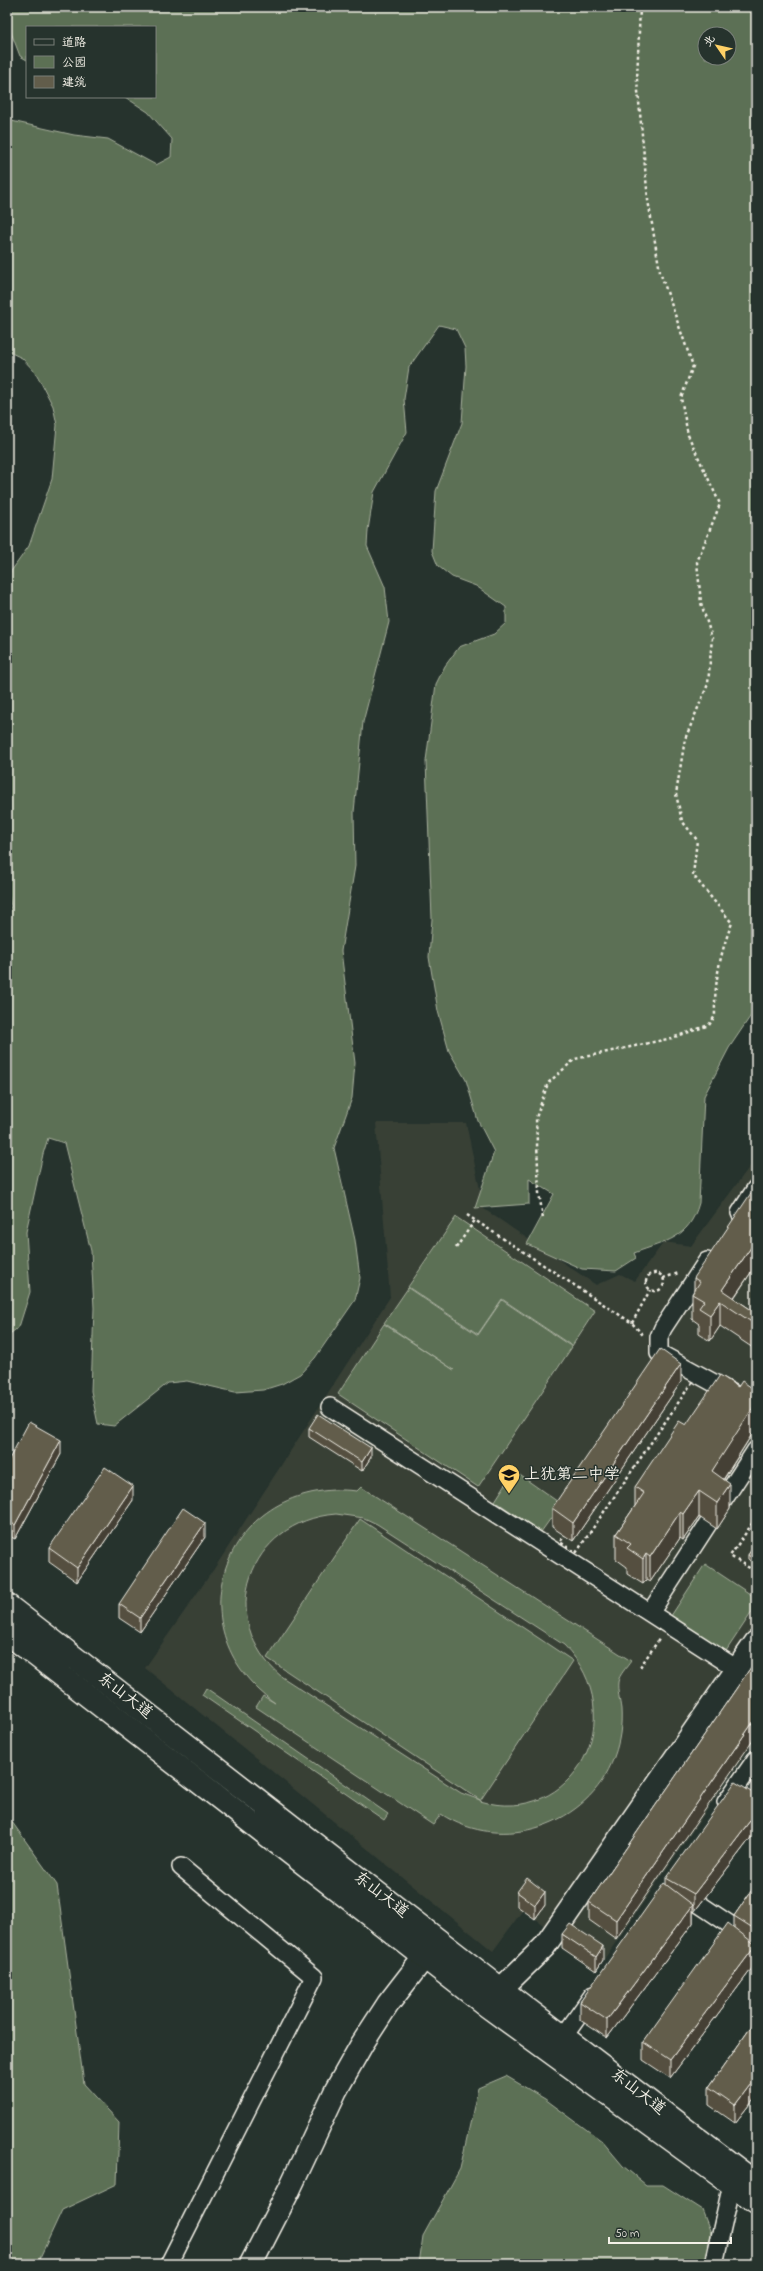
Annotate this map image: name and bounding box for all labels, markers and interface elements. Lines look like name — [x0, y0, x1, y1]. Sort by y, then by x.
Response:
legend — [26, 26, 156, 98]
north arrow — [697, 26, 737, 66]
text: 北 — [700, 32, 719, 50]
text: 道路 — [62, 34, 86, 52]
text: 公园 — [62, 54, 86, 72]
text: 建筑 — [62, 74, 86, 92]
school or university icon: 上犹第二中学 — [496, 1462, 522, 1495]
place label: 上犹第二中学 — [524, 1463, 620, 1487]
street label: 东山大道 — [92, 1667, 158, 1725]
street label: 东山大道 — [348, 1866, 414, 1924]
street label: 东山大道 — [605, 2063, 671, 2121]
scale bar — [609, 2219, 731, 2245]
text: 50 m — [615, 2225, 639, 2243]

